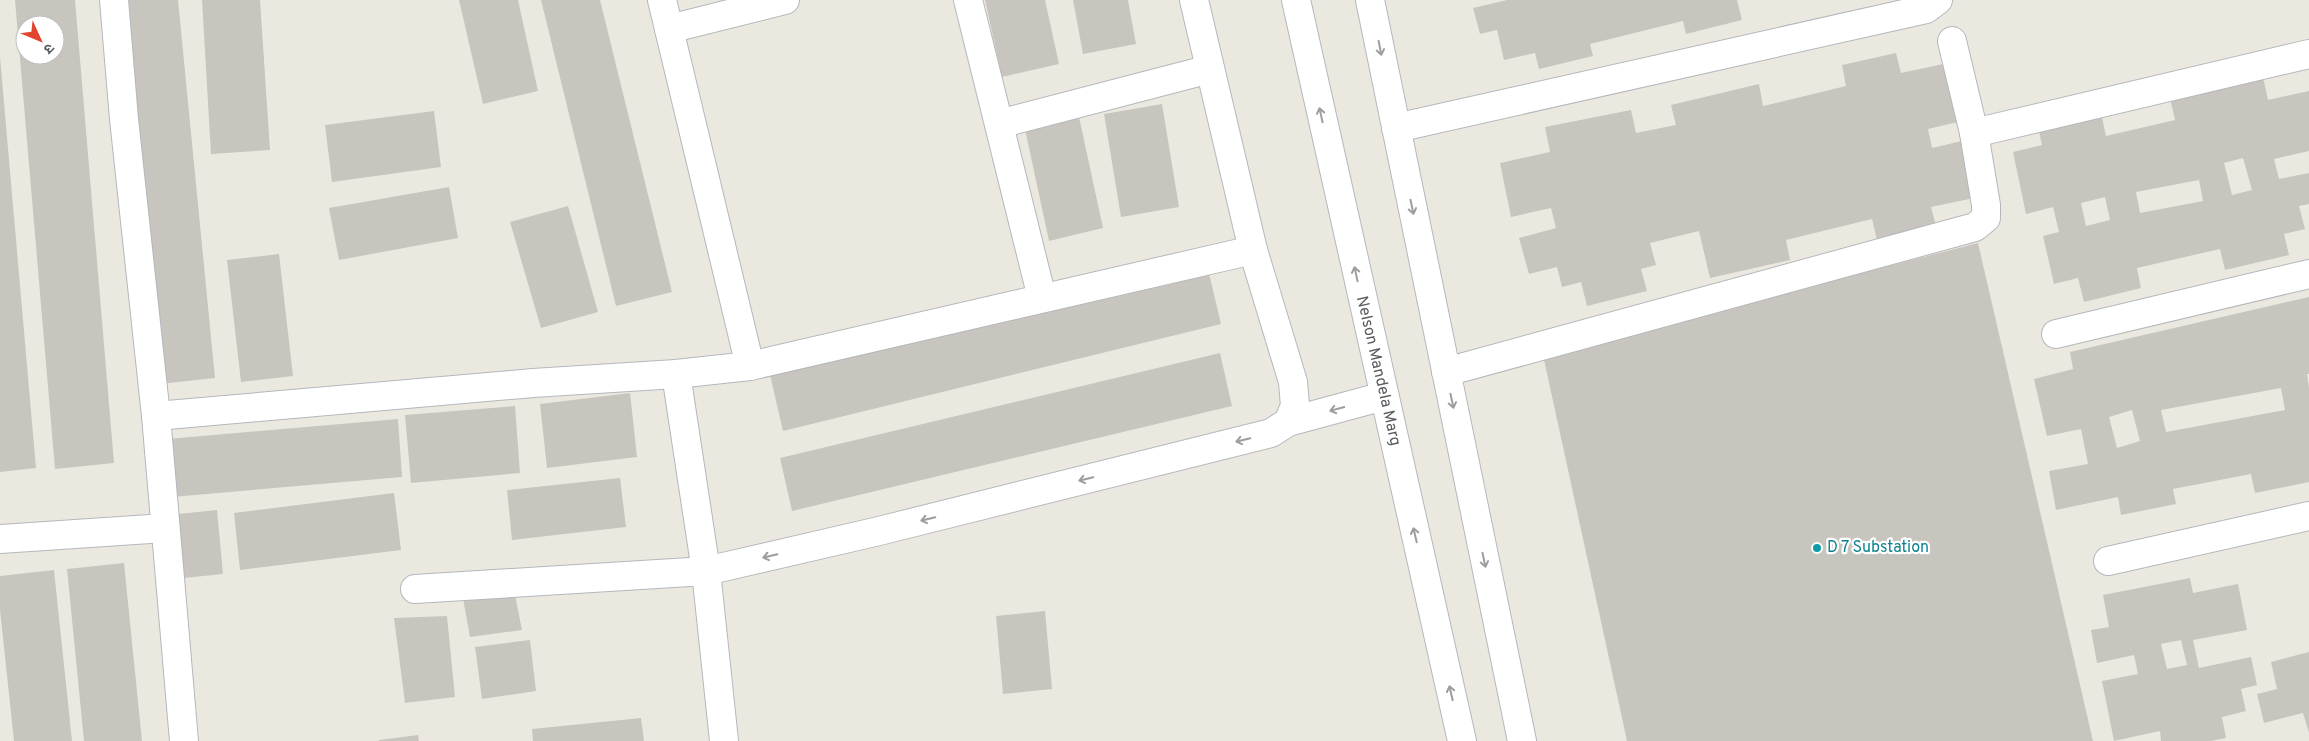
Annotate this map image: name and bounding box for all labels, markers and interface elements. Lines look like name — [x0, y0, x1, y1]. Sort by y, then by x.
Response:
north arrow — [15, 15, 65, 65]
text: उ — [39, 39, 57, 57]
one-way arrow — [1375, 39, 1385, 55]
one-way arrow — [1316, 108, 1326, 124]
one-way arrow — [1408, 199, 1417, 215]
one-way arrow — [1351, 266, 1360, 282]
street label: Nelson Mandela Marg — [1351, 294, 1405, 448]
one-way arrow — [1447, 392, 1457, 408]
one-way arrow — [1329, 405, 1345, 414]
one-way arrow — [1236, 436, 1252, 445]
one-way arrow — [1078, 475, 1094, 485]
one-way arrow — [921, 515, 937, 524]
one-way arrow — [1410, 527, 1419, 543]
place label: D 7 Substation — [1827, 538, 1929, 558]
marker: D 7 Substation — [1811, 542, 1823, 554]
one-way arrow — [1480, 551, 1490, 567]
one-way arrow — [763, 552, 779, 561]
one-way arrow — [1446, 686, 1455, 702]

